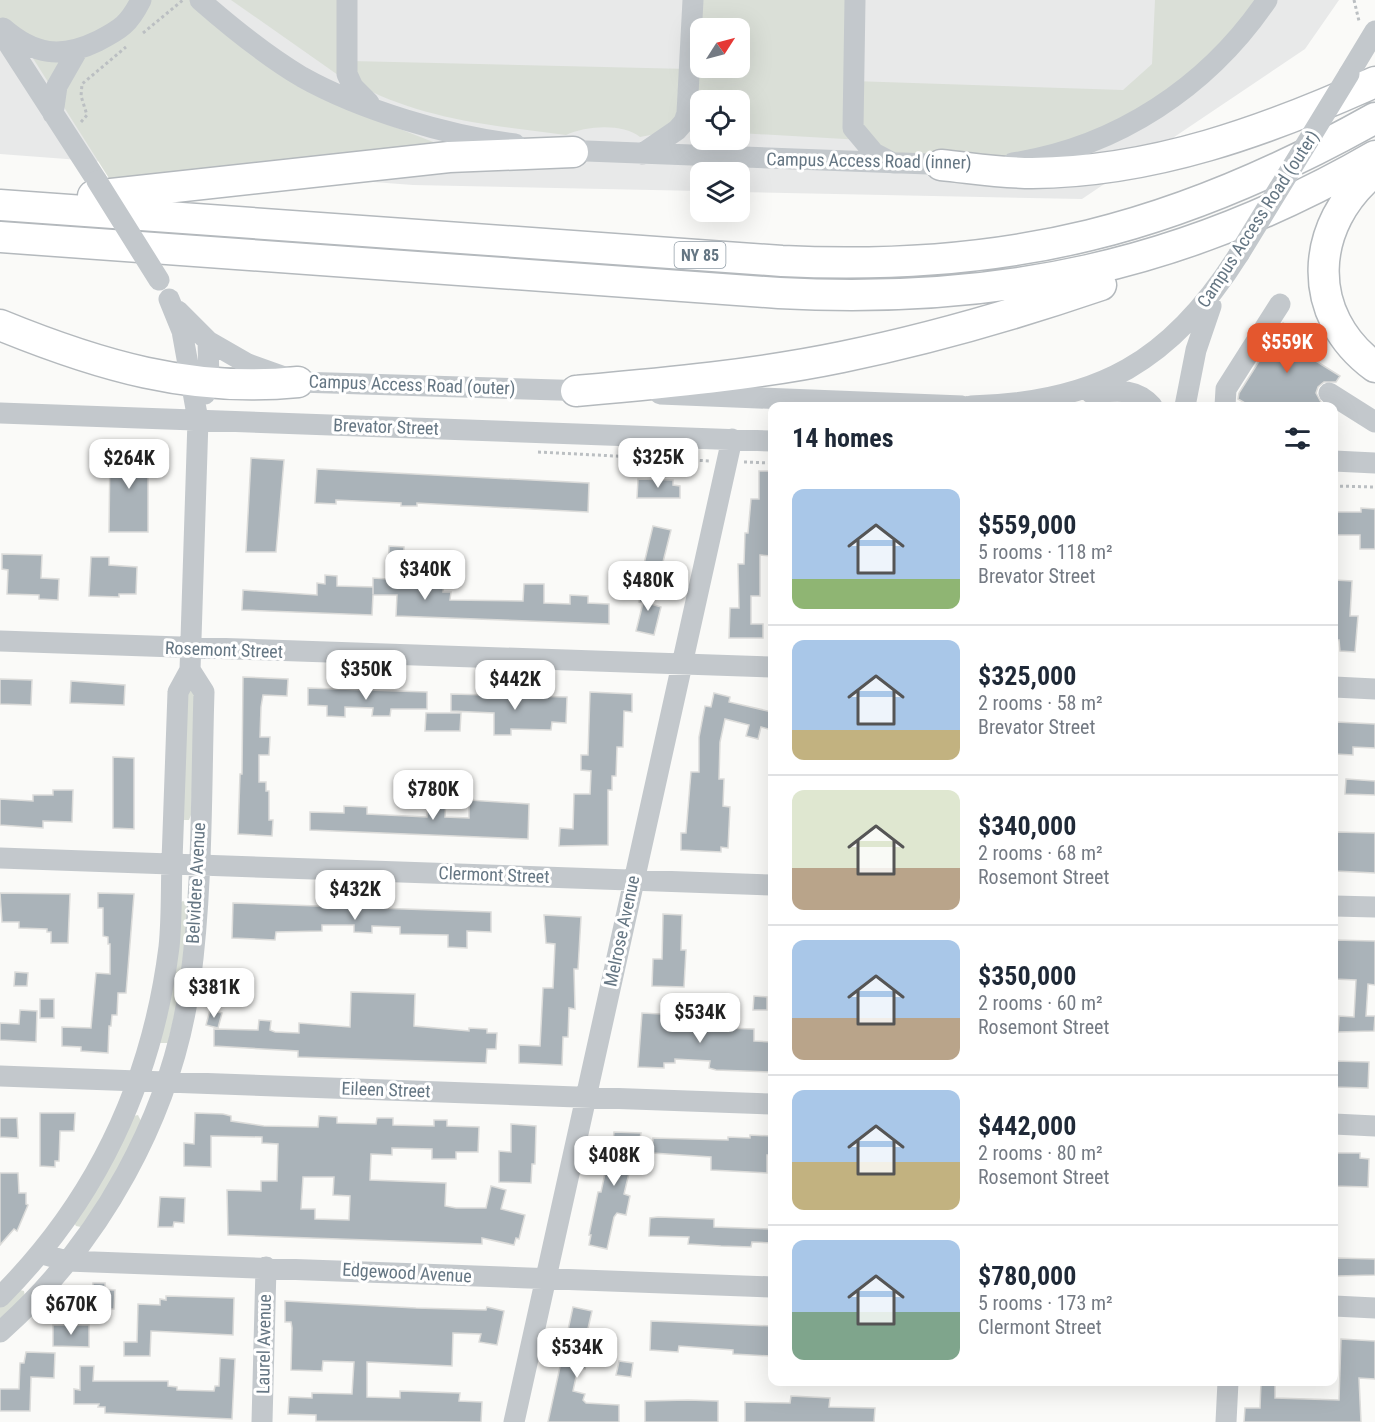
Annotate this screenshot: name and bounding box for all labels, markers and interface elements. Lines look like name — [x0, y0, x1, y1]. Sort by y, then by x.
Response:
north arrow — [690, 18, 750, 78]
map controls — [690, 18, 750, 222]
button: locate — [690, 90, 750, 150]
street label: Campus Access Road (outer) — [1192, 126, 1324, 312]
street label: Campus Access Road (inner) — [766, 148, 972, 174]
button: layers — [690, 162, 750, 222]
road number: NY 85 — [674, 242, 726, 268]
pin: $559K — [1245, 323, 1329, 374]
text: $559K — [1261, 330, 1313, 354]
street label: Campus Access Road (outer) — [308, 370, 516, 400]
street label: Brevator Street — [333, 414, 439, 439]
icon: filters — [1281, 422, 1314, 455]
text: 14 homes — [792, 423, 894, 453]
pin: $325K — [616, 438, 700, 489]
pin: $264K — [87, 439, 171, 490]
text: $325K — [632, 445, 684, 469]
text: $264K — [103, 446, 155, 470]
text: $559,000 — [978, 510, 1076, 540]
icon: home — [840, 513, 912, 585]
text: 5 rooms · 118 m² — [978, 540, 1113, 564]
pin: $340K — [383, 550, 467, 601]
text: $340K — [399, 557, 451, 581]
pin: $480K — [606, 561, 690, 612]
text: Brevator Street — [978, 564, 1095, 588]
text: $480K — [622, 568, 674, 592]
street label: Rosemont Street — [165, 637, 283, 662]
pin: $350K — [324, 650, 408, 701]
text: $350K — [340, 657, 392, 681]
pin: $442K — [473, 660, 557, 711]
text: $325,000 — [978, 661, 1076, 691]
icon: home — [840, 664, 912, 736]
text: $442K — [489, 667, 541, 691]
text: 2 rooms · 58 m² — [978, 691, 1103, 715]
text: Brevator Street — [978, 715, 1095, 739]
pin: $780K — [391, 770, 475, 821]
text: $780K — [407, 777, 459, 801]
text: $340,000 — [978, 811, 1076, 841]
icon: home — [840, 814, 912, 886]
street label: Belvidere Avenue — [182, 822, 209, 944]
text: 2 rooms · 68 m² — [978, 841, 1103, 865]
street label: Clermont Street — [438, 862, 550, 887]
text: Rosemont Street — [978, 865, 1109, 889]
pin: $432K — [313, 870, 397, 921]
street label: Melrose Avenue — [599, 873, 644, 988]
text: $432K — [329, 877, 381, 901]
text: $350,000 — [978, 961, 1076, 991]
icon: home — [840, 964, 912, 1036]
pin: $381K — [172, 968, 256, 1019]
text: $381K — [188, 975, 240, 999]
text: 2 rooms · 60 m² — [978, 991, 1103, 1015]
pin: $534K — [658, 993, 742, 1044]
text: $534K — [674, 1000, 726, 1024]
text: Rosemont Street — [978, 1015, 1109, 1039]
street label: Eileen Street — [341, 1077, 431, 1102]
text: $442,000 — [978, 1111, 1076, 1141]
icon: home — [840, 1114, 912, 1186]
pin: $408K — [572, 1136, 656, 1187]
text: 2 rooms · 80 m² — [978, 1141, 1103, 1165]
text: $408K — [588, 1143, 640, 1167]
text: Rosemont Street — [978, 1165, 1109, 1189]
street label: Edgewood Avenue — [342, 1259, 472, 1286]
text: $780,000 — [978, 1261, 1076, 1291]
icon: home — [840, 1264, 912, 1336]
pin: $670K — [29, 1285, 113, 1336]
text: 5 rooms · 173 m² — [978, 1291, 1113, 1315]
text: $670K — [45, 1292, 97, 1316]
street label: Laurel Avenue — [252, 1294, 275, 1394]
text: Clermont Street — [978, 1315, 1102, 1339]
pin: $534K — [535, 1328, 619, 1379]
text: $534K — [551, 1335, 603, 1359]

